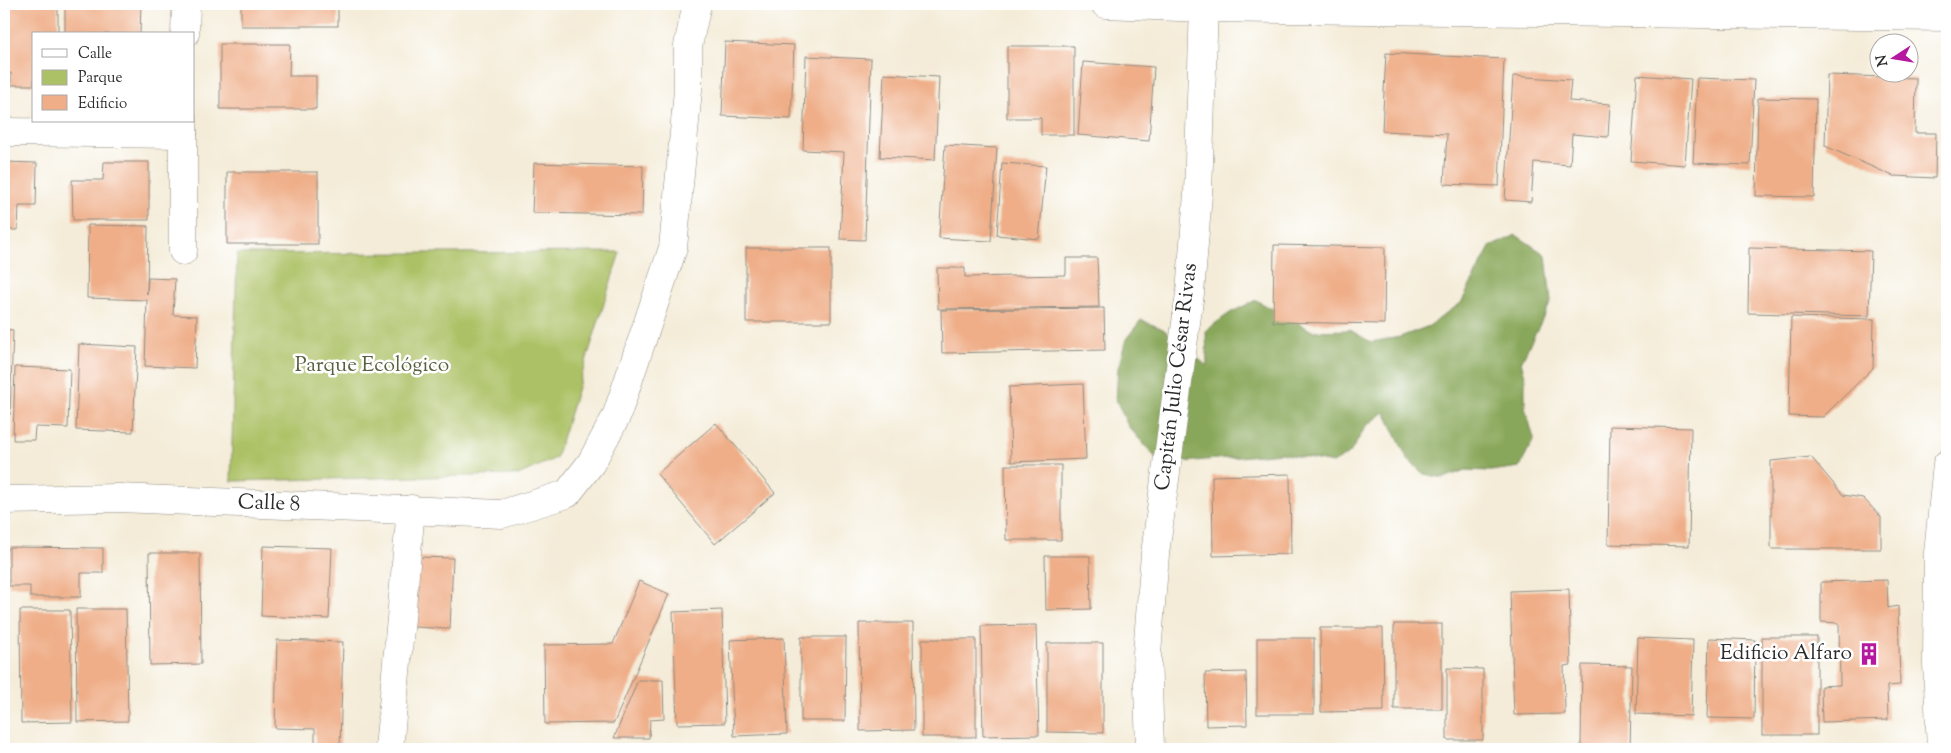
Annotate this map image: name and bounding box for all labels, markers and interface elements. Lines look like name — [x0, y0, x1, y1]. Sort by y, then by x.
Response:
legend — [32, 32, 195, 122]
north arrow — [1868, 32, 1918, 82]
text: Calle — [78, 44, 112, 65]
text: N — [1872, 53, 1894, 68]
text: Parque — [78, 68, 122, 89]
text: Edificio — [78, 94, 127, 115]
street label: Capitán Julio César Rivas — [1148, 261, 1206, 493]
park label: Parque Ecológico — [295, 351, 449, 381]
street label: Calle 8 — [237, 488, 301, 520]
place label: Edificio Alfaro — [1720, 639, 1852, 669]
building icon: Edificio Alfaro — [1856, 641, 1882, 667]

